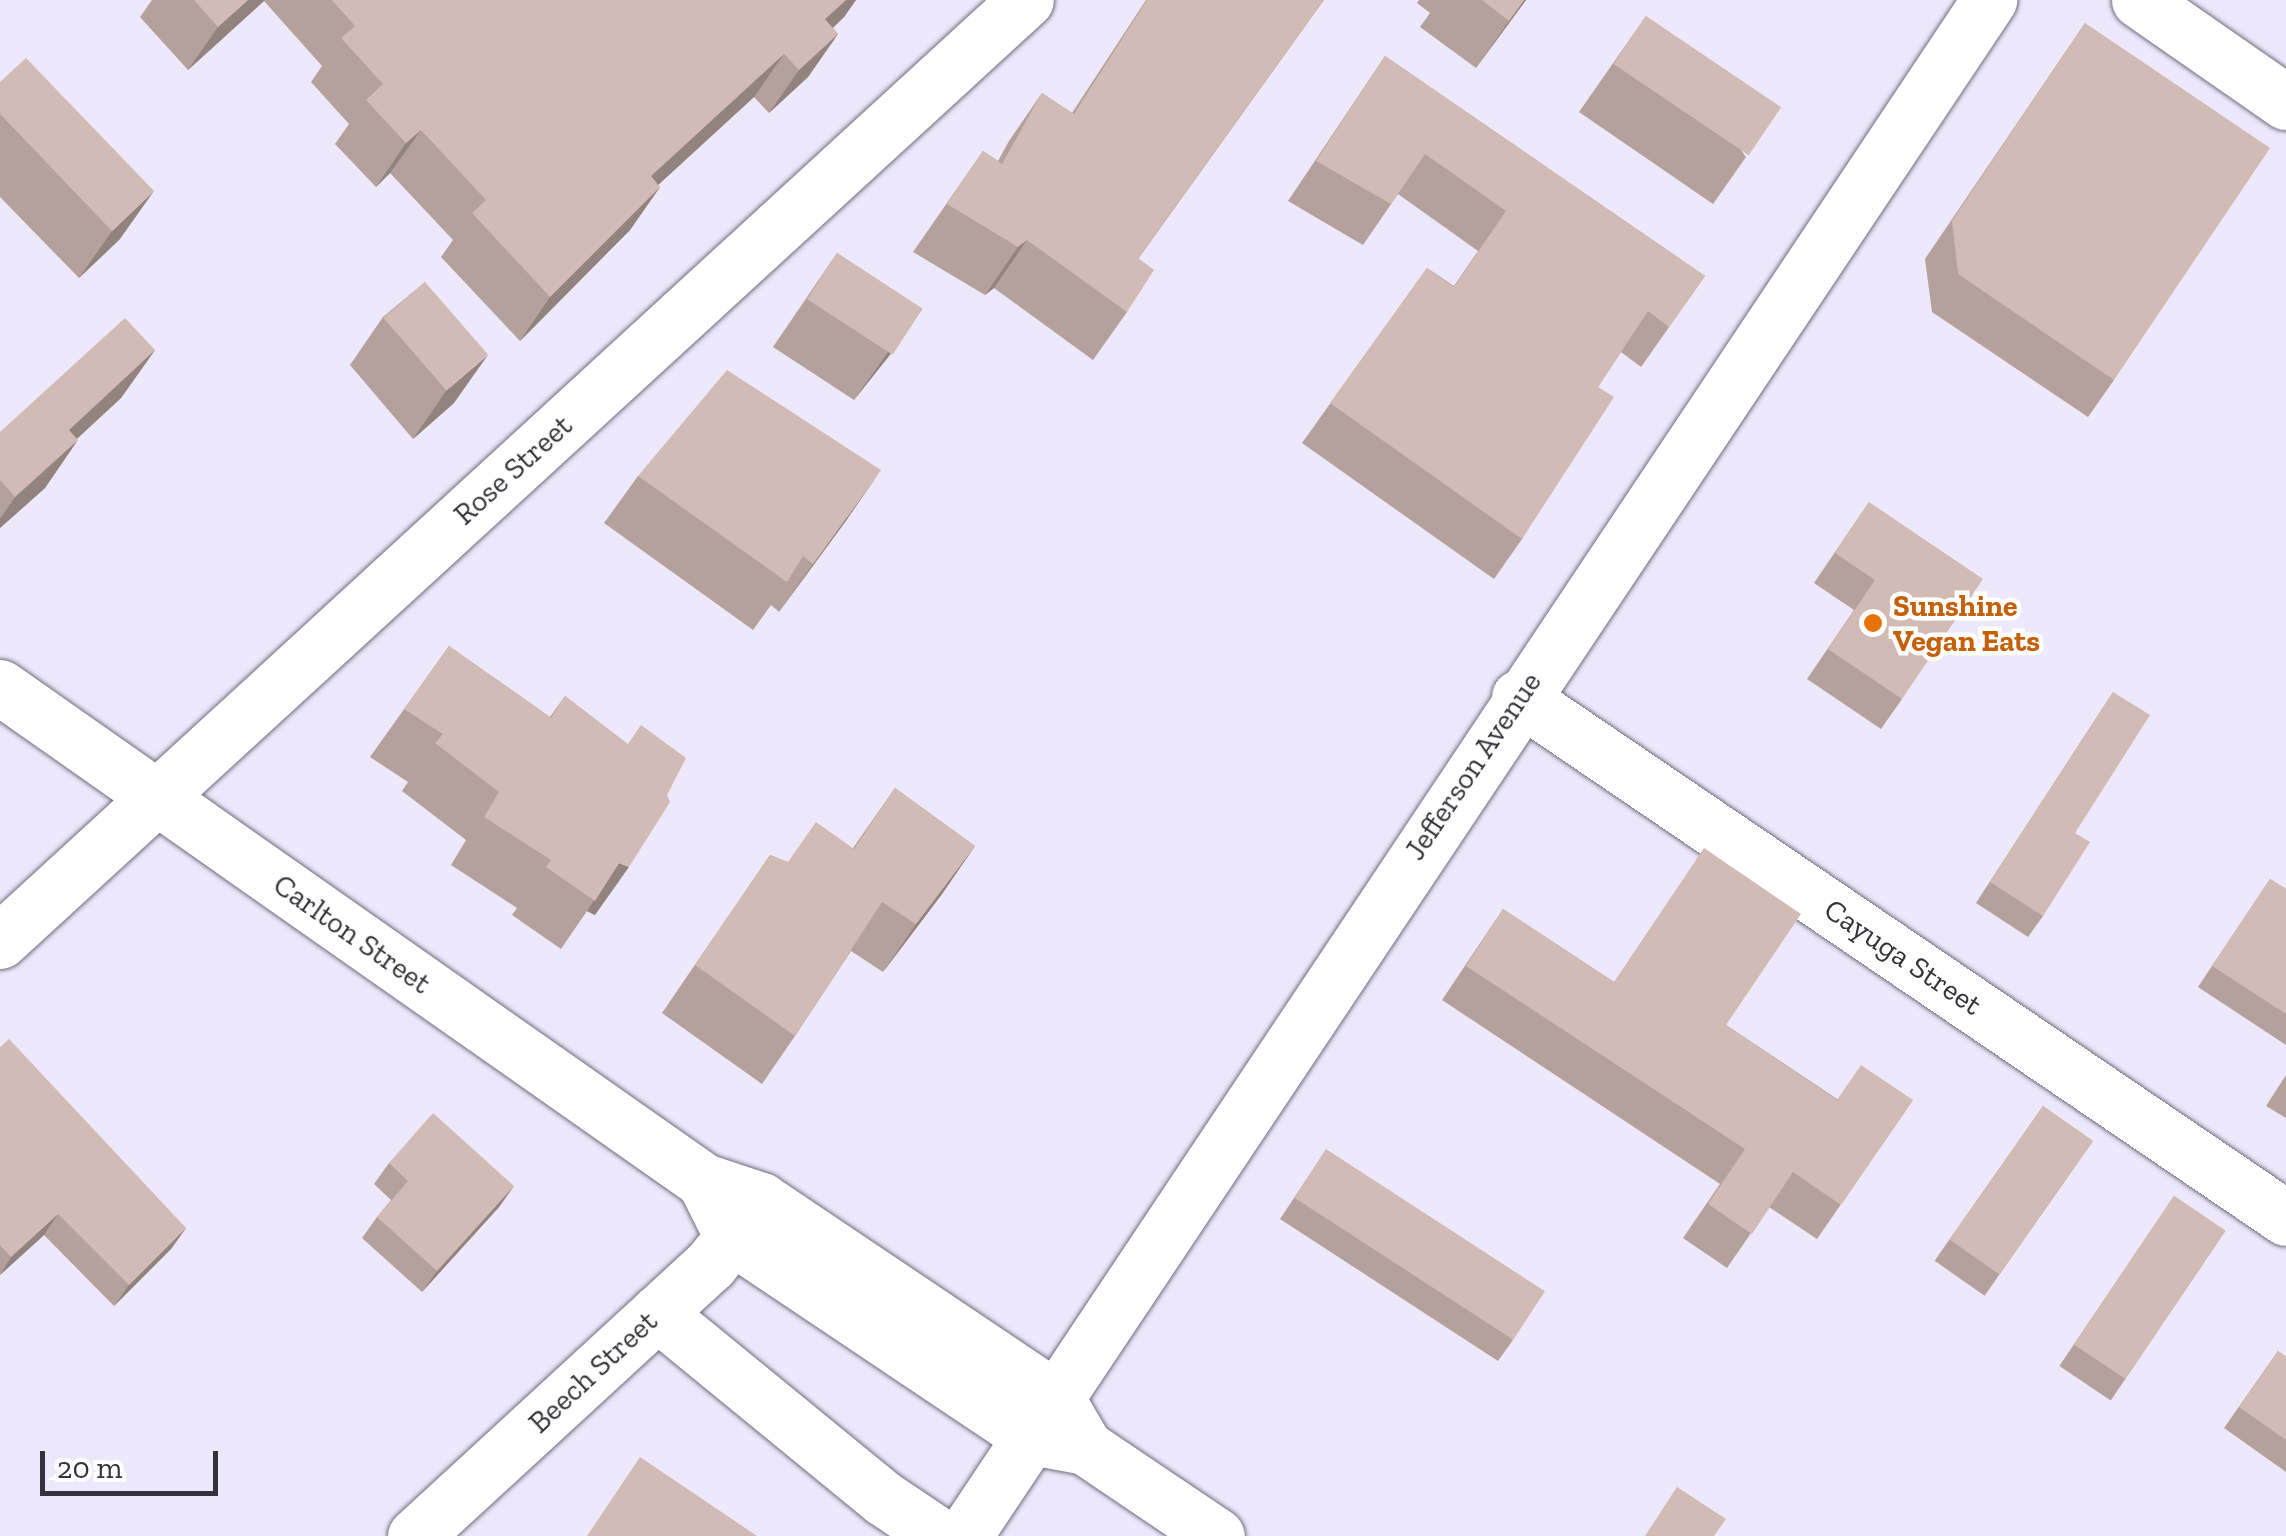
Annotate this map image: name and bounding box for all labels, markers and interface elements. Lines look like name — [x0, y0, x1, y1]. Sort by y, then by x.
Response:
street label: Rose Street — [446, 408, 580, 532]
place label: Sunshine Vegan Eats — [1893, 588, 2040, 658]
marker: Sunshine Vegan Eats — [1862, 612, 1884, 634]
street label: Jefferson Avenue — [1397, 665, 1549, 867]
street label: Carlton Street — [266, 867, 438, 1001]
street label: Cayuga Street — [1817, 891, 1989, 1023]
street label: Beech Street — [521, 1303, 665, 1441]
scale bar — [45, 1431, 222, 1493]
text: 20 m — [57, 1450, 122, 1486]

